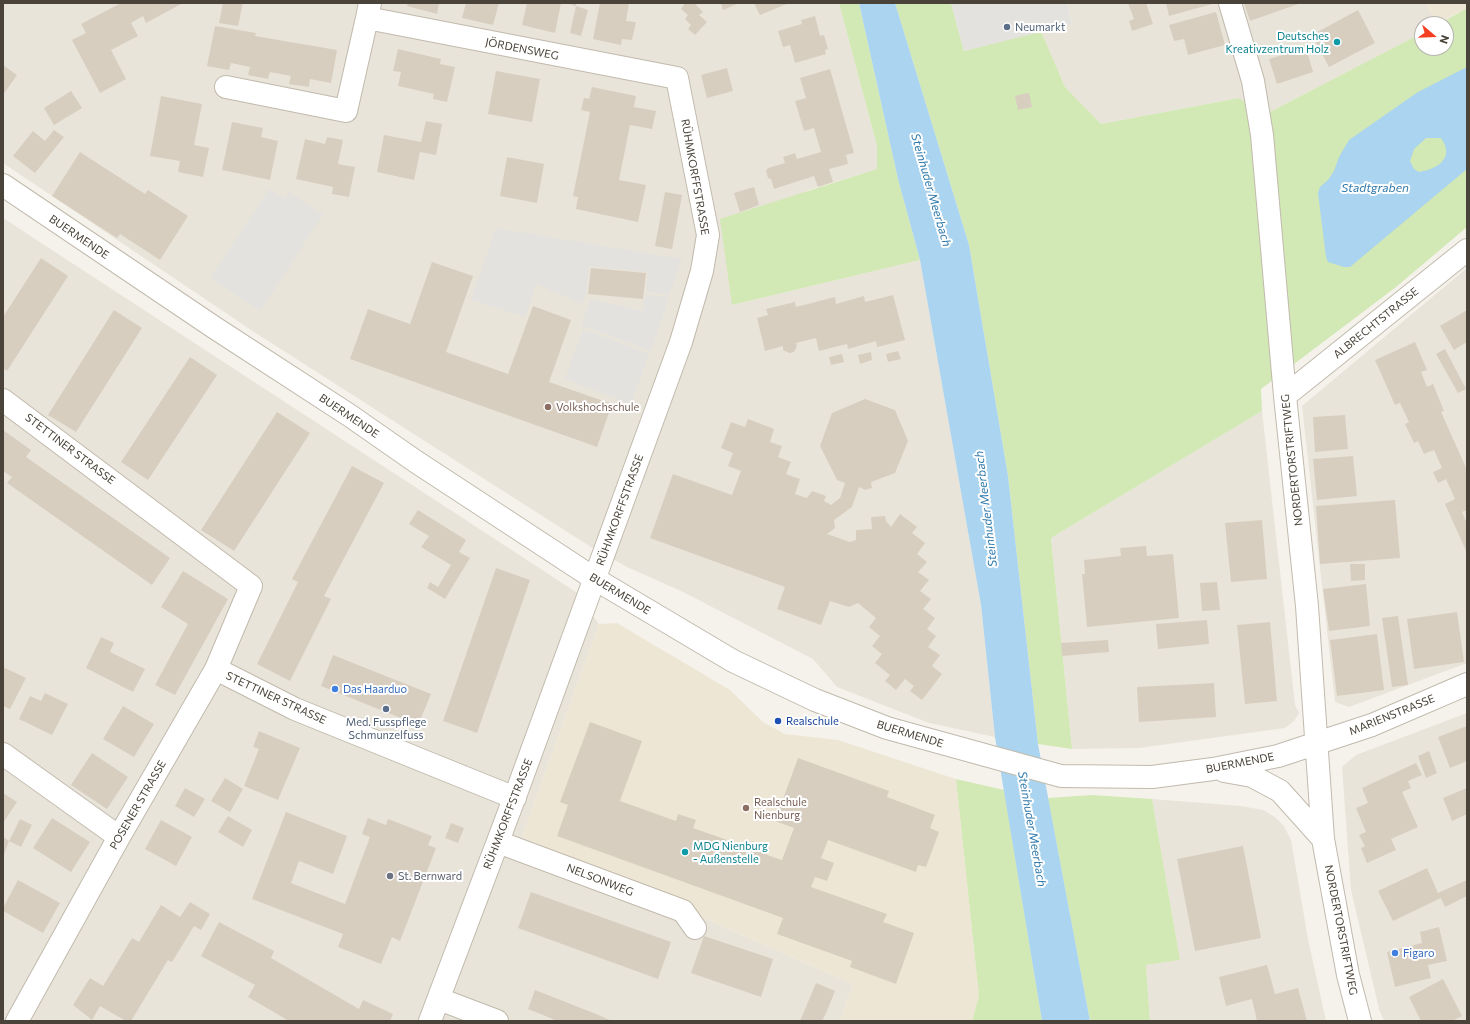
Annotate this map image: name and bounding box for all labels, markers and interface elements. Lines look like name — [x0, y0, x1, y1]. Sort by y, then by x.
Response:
north arrow — [1414, 16, 1454, 56]
place label: Neumarkt — [1015, 20, 1065, 34]
marker: Neumarkt — [1002, 22, 1012, 32]
place label: Deutsches Kreativzentrum Holz — [1225, 29, 1329, 55]
text: N — [1437, 34, 1452, 46]
street label: JÖRDENSWEG — [484, 35, 560, 63]
marker: Deutsches Kreativzentrum Holz — [1332, 37, 1342, 47]
street label: RÜHMKORFFSTRASSE — [678, 118, 712, 236]
water label: Steinhuder Meerbach — [908, 132, 954, 248]
water label: Stadtgraben — [1341, 181, 1409, 195]
street label: BUERMENDE — [47, 212, 111, 262]
street label: ALBRECHTSTRASSE — [1331, 285, 1421, 361]
street label: BUERMENDE — [317, 391, 381, 441]
street label: NORDERTORSTRIFTWEG — [1279, 393, 1305, 527]
place label: Volkshochschule — [556, 400, 639, 414]
marker: Volkshochschule — [543, 402, 553, 412]
street label: STETTINER STRASSE — [22, 411, 118, 487]
water label: Steinhuder Meerbach — [972, 450, 1000, 568]
street label: RÜHMKORFFSTRASSE — [594, 452, 646, 568]
street label: BUERMENDE — [587, 571, 653, 617]
street label: STETTINER STRASSE — [224, 669, 328, 727]
place label: Das Haarduo — [343, 682, 407, 696]
marker: Das Haarduo — [330, 684, 340, 694]
street label: MARIENSTRASSE — [1347, 692, 1437, 738]
marker: Med. Fusspflege Schmunzelfuss — [381, 704, 391, 714]
place label: Realschule — [786, 714, 839, 728]
place label: Med. Fusspflege Schmunzelfuss — [346, 715, 426, 741]
marker: Realschule — [773, 716, 783, 726]
street label: BUERMENDE — [875, 718, 945, 750]
street label: BUERMENDE — [1205, 750, 1275, 776]
street label: RÜHMKORFFSTRASSE — [481, 757, 535, 871]
street label: POSENER STRASSE — [107, 758, 169, 852]
water label: Steinhuder Meerbach — [1015, 770, 1049, 888]
place label: Realschule Nienburg — [754, 795, 807, 821]
marker: Realschule Nienburg — [741, 803, 751, 813]
place label: MDG Nienburg - Außenstelle — [693, 839, 768, 865]
marker: MDG Nienburg - Außenstelle — [680, 847, 690, 857]
street label: NELSONWEG — [565, 861, 635, 899]
street label: NORDERTORSTRIFTWEG — [1322, 864, 1360, 996]
place label: St. Bernward — [398, 869, 462, 883]
marker: St. Bernward — [385, 871, 395, 881]
place label: Figaro — [1403, 946, 1435, 960]
marker: Figaro — [1390, 948, 1400, 958]

